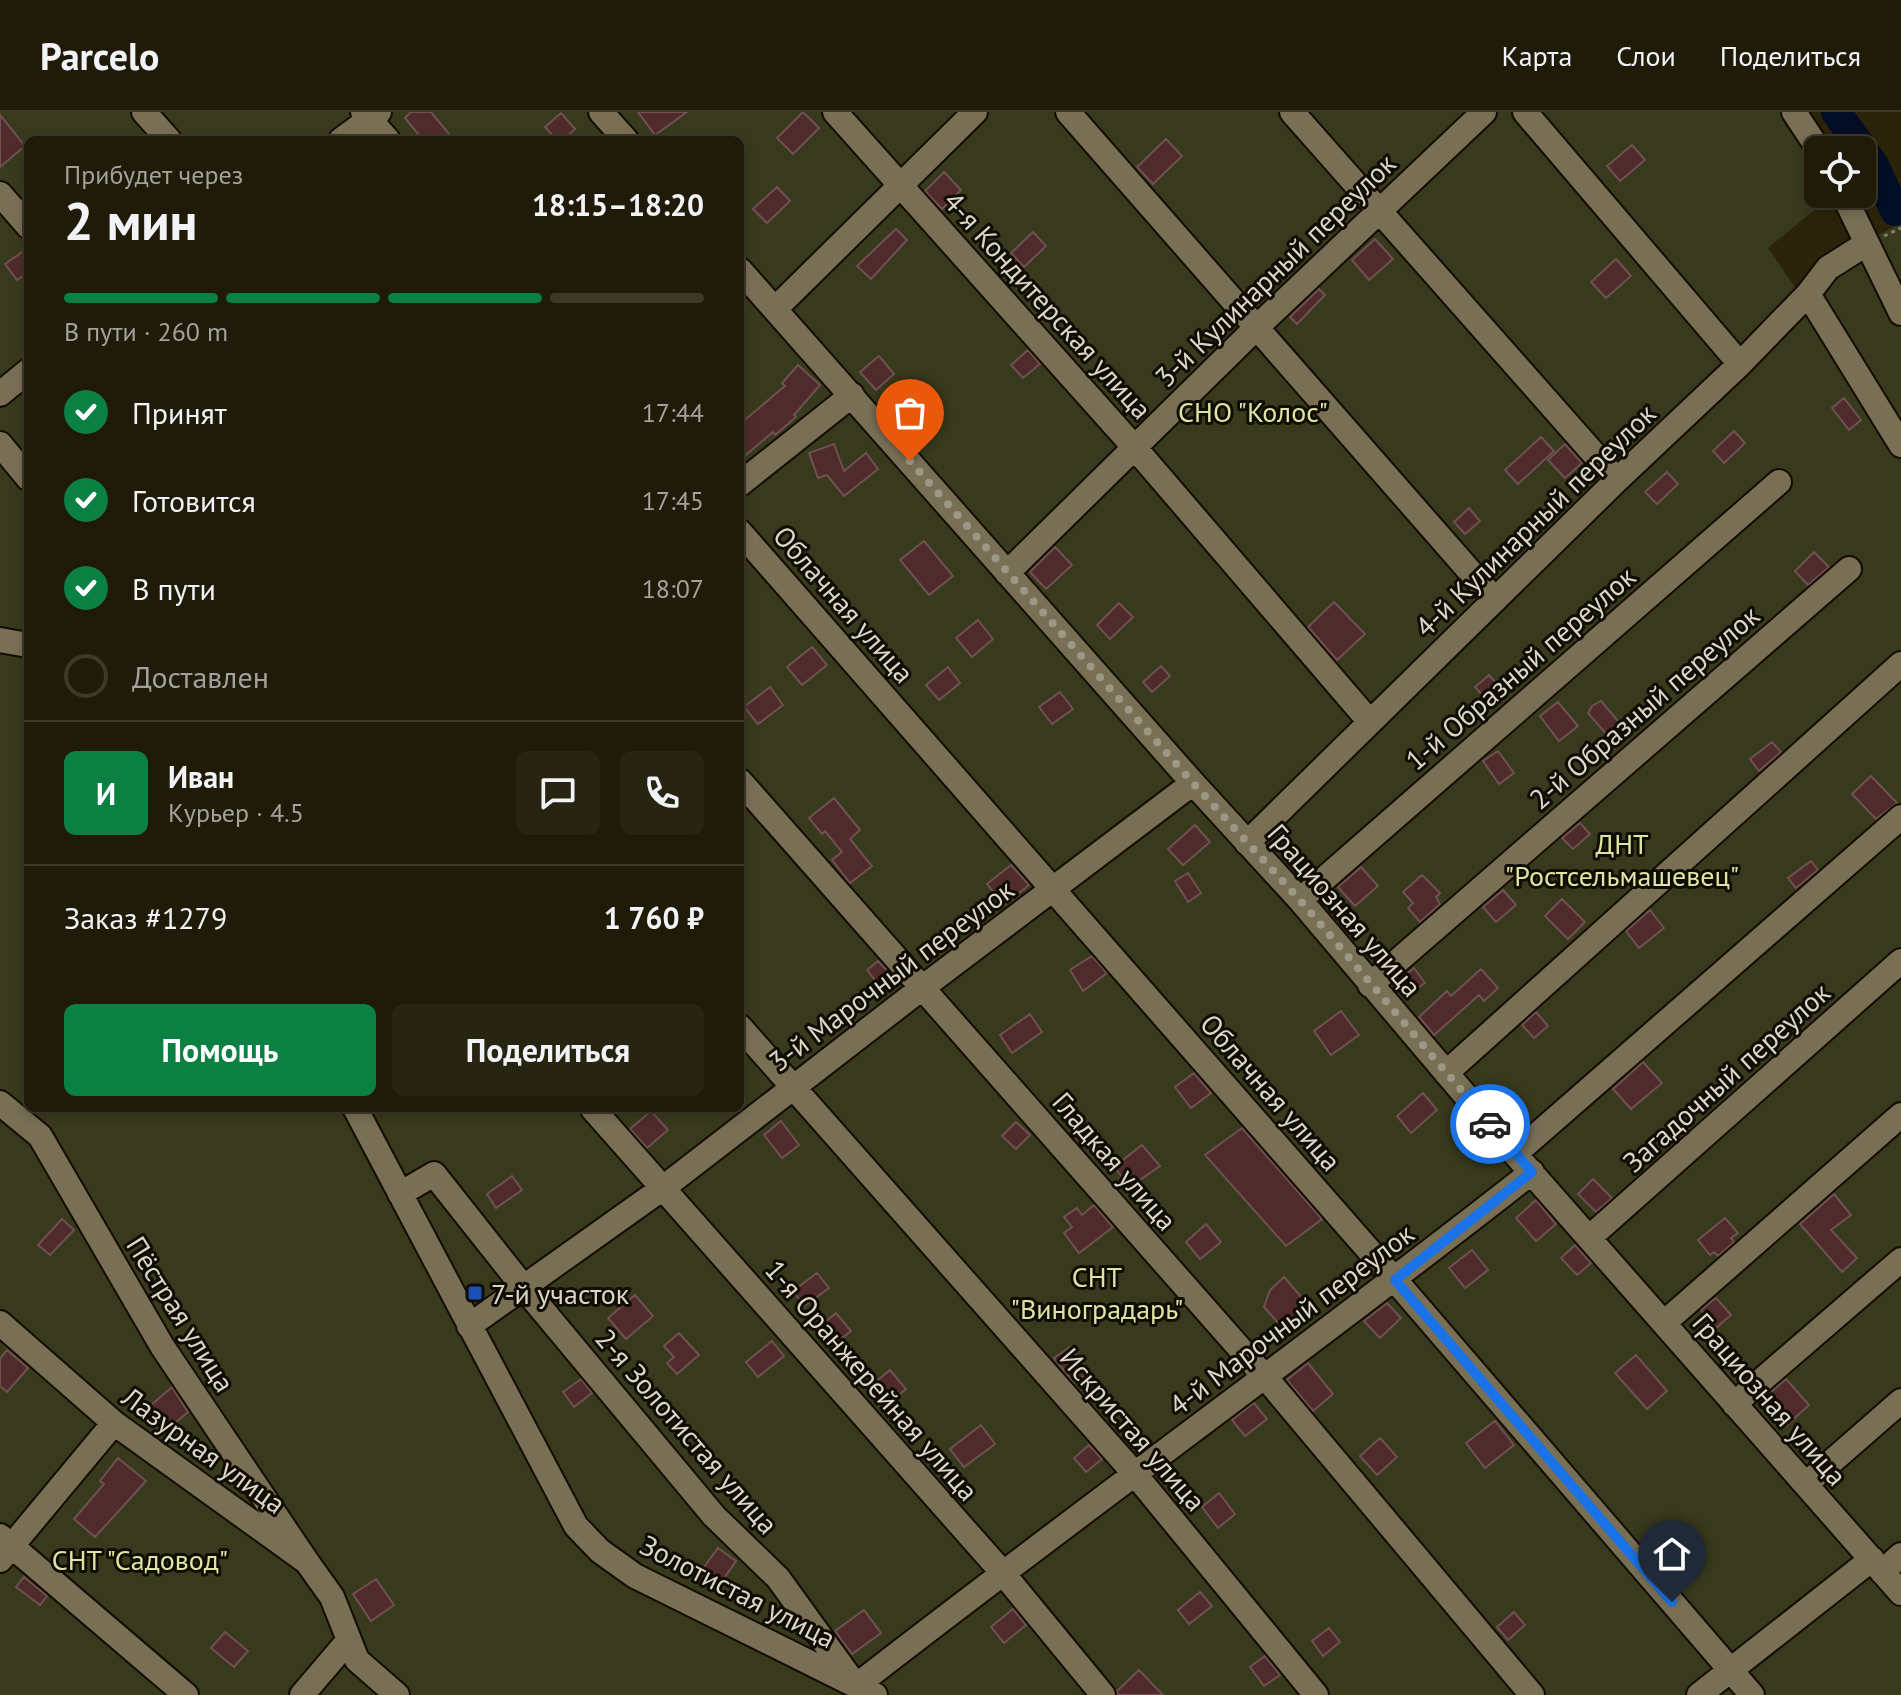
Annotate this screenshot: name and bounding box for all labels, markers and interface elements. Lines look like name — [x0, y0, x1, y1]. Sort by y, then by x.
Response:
text: Parcelo — [40, 31, 160, 80]
text: Карта — [1502, 37, 1572, 74]
text: Слои — [1616, 37, 1676, 74]
text: Поделиться — [1720, 37, 1861, 74]
map controls — [1804, 136, 1876, 208]
button: locate — [1804, 136, 1876, 208]
street label: 3-й Кулинарный переулок — [1147, 145, 1404, 395]
text: Прибудет через — [64, 158, 243, 191]
street label: 4-я Кондитерская улица — [936, 183, 1160, 427]
text: 18:15–18:20 — [532, 185, 704, 224]
text: 2 мин — [64, 187, 198, 254]
text: В пути · 260 m — [64, 315, 228, 348]
pin — [876, 379, 944, 461]
icon: check — [64, 390, 108, 434]
icon: bag — [888, 391, 932, 435]
text: Принят — [132, 393, 227, 432]
park label: СНО "Колос" — [1178, 393, 1328, 430]
street label: 4-й Кулинарный переулок — [1407, 395, 1664, 645]
text: 17:44 — [642, 396, 704, 429]
icon: check — [64, 478, 108, 522]
text: Готовится — [132, 481, 256, 520]
text: 17:45 — [642, 484, 704, 517]
street label: Облачная улица — [766, 518, 922, 690]
street label: 1-й Образный переулок — [1397, 557, 1643, 778]
icon: check — [64, 566, 108, 610]
text: В пути — [132, 569, 216, 608]
text: 18:07 — [642, 572, 704, 605]
street label: 2-й Образный переулок — [1521, 596, 1767, 817]
text: Доставлен — [132, 657, 269, 696]
button: chat — [516, 751, 600, 835]
button: phone — [620, 751, 704, 835]
text: Иван — [168, 757, 234, 796]
text: И — [96, 774, 116, 813]
text: Курьер · 4.5 — [168, 796, 304, 829]
street label: Грациозная улица — [1260, 816, 1430, 1004]
park label: ДНТ "Ростсельмашевец" — [1505, 825, 1739, 894]
street label: 3-й Марочный переулок — [761, 870, 1021, 1079]
text: Заказ #1279 — [64, 898, 227, 937]
text: 1 760 ₽ — [604, 898, 704, 937]
street label: Загадочный переулок — [1615, 974, 1838, 1180]
button: Помощь — [64, 1004, 376, 1096]
button: Поделиться — [392, 1004, 704, 1096]
street label: Облачная улица — [1193, 1006, 1349, 1178]
street label: Гладкая улица — [1045, 1084, 1185, 1238]
courier — [1450, 1084, 1530, 1164]
icon: car — [1468, 1102, 1512, 1146]
street label: 4-й Марочный переулок — [1161, 1214, 1421, 1423]
street label: Пёстрая улица — [118, 1229, 244, 1399]
street label: 1-я Оранжерейная улица — [757, 1252, 987, 1508]
park label: СНТ "Виноградарь" — [1011, 1258, 1184, 1327]
place label: 7-й участок — [491, 1275, 630, 1312]
marker: 7-й участок — [466, 1284, 484, 1302]
street label: Грациозная улица — [1685, 1305, 1855, 1493]
street label: 2-я Золотистая улица — [588, 1321, 786, 1541]
street label: Искристая улица — [1052, 1340, 1214, 1518]
street label: Лазурная улица — [114, 1378, 293, 1522]
pin — [1638, 1520, 1706, 1602]
street label: Золотистая улица — [634, 1526, 842, 1656]
icon: home — [1650, 1532, 1694, 1576]
park label: СНТ "Садовод" — [52, 1541, 228, 1578]

